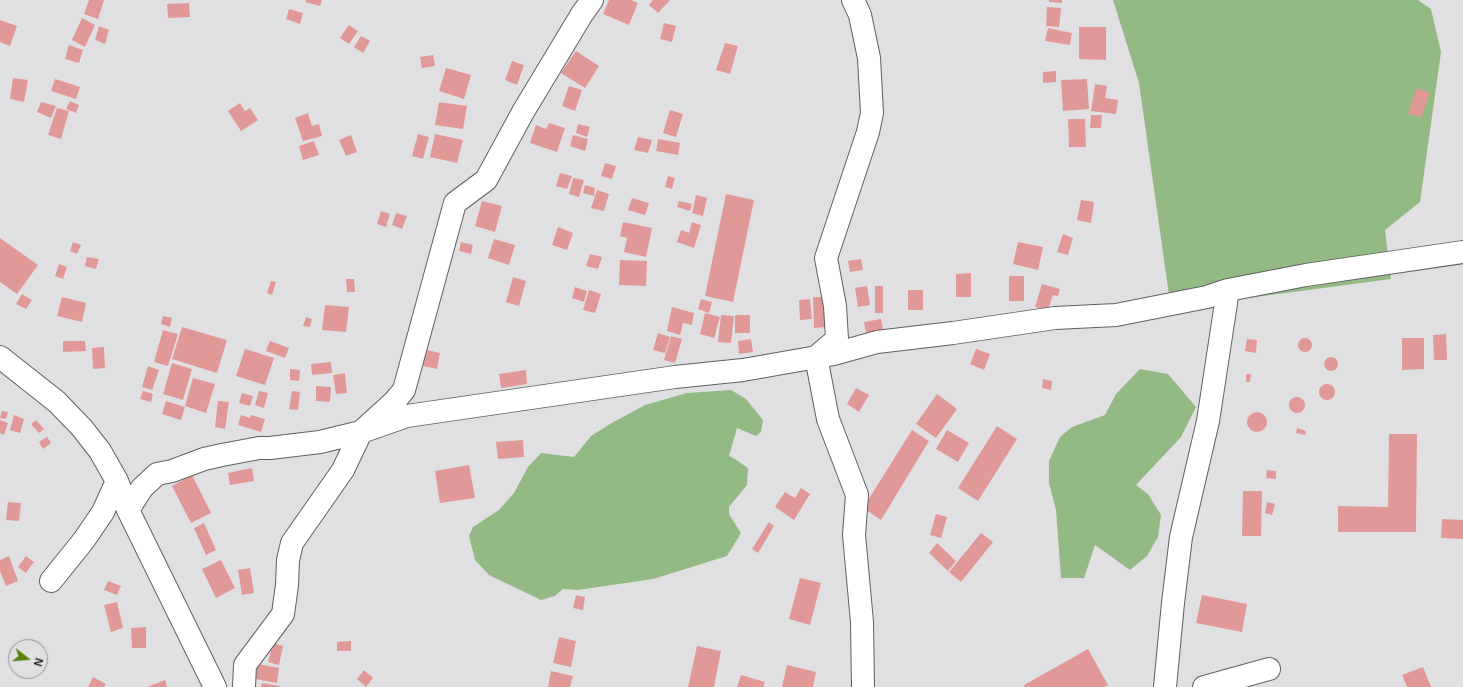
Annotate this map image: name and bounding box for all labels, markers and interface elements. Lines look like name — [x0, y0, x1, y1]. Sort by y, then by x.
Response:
north arrow — [8, 639, 48, 679]
text: N — [32, 657, 45, 668]

